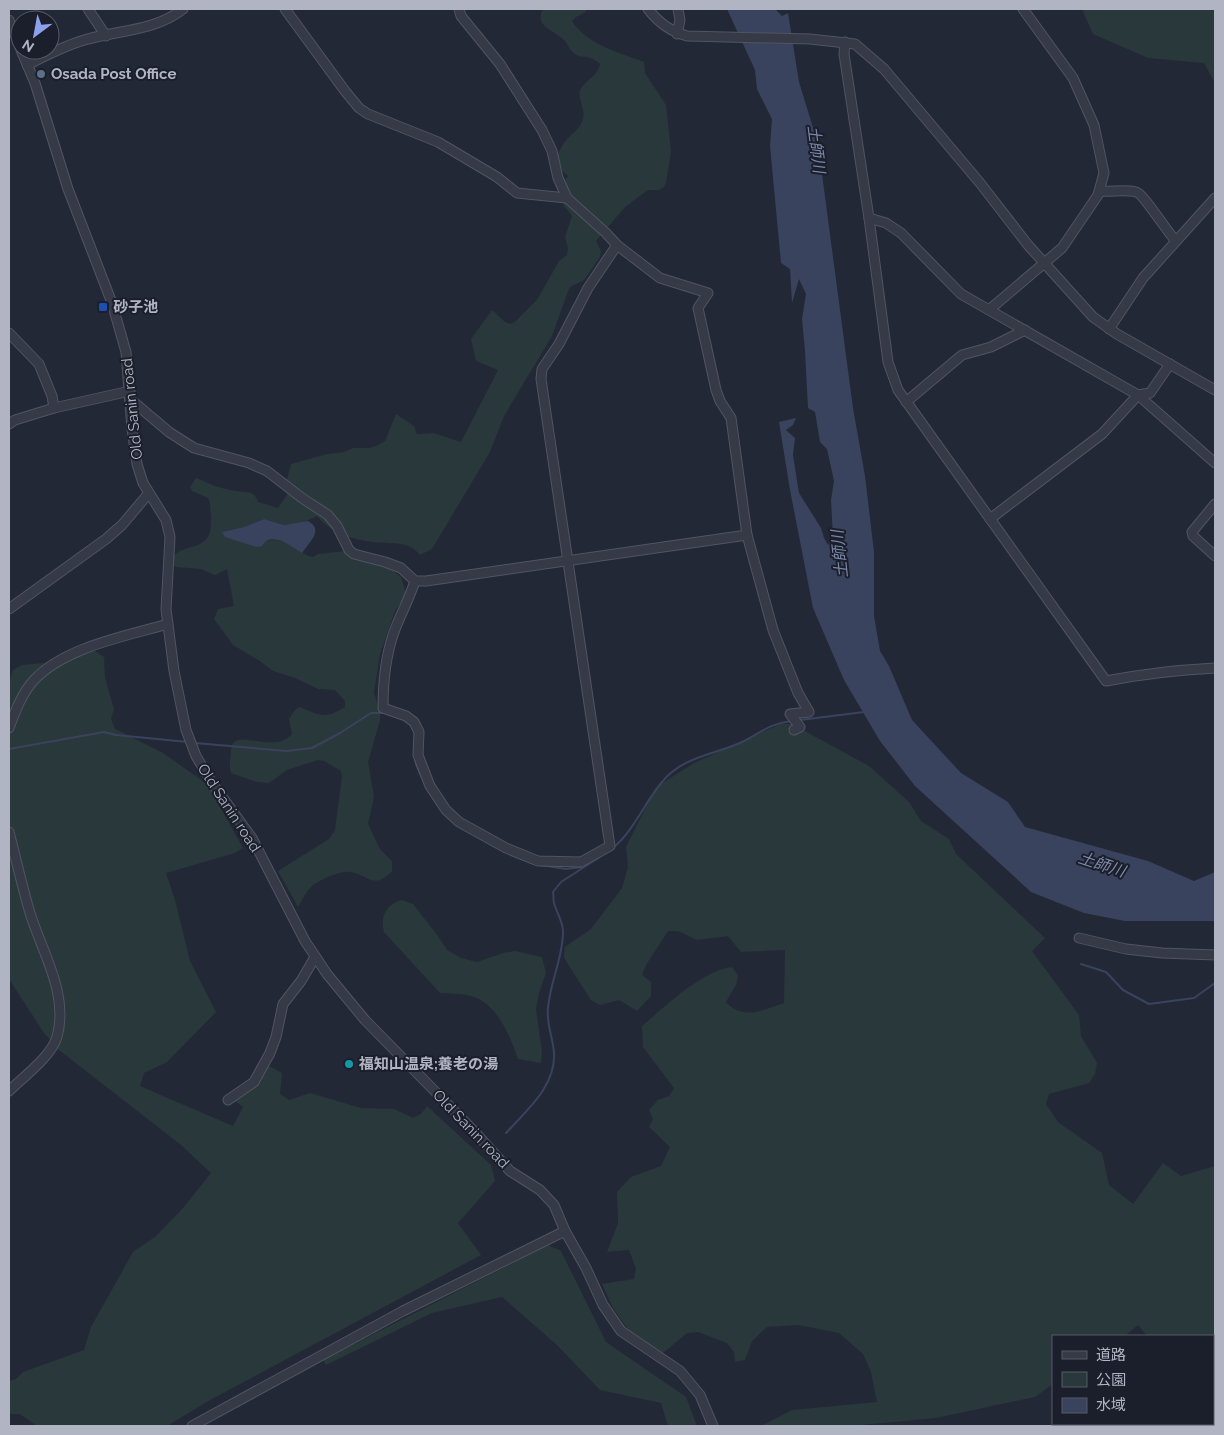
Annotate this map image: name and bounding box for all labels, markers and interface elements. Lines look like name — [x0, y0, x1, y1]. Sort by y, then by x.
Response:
north arrow — [10, 10, 60, 60]
text: N — [19, 36, 37, 56]
place label: Osada Post Office — [51, 65, 176, 83]
marker: Osada Post Office — [35, 68, 47, 80]
water label: 土師川 — [804, 124, 829, 176]
place label: 砂子池 — [113, 298, 158, 316]
marker: 砂子池 — [97, 301, 109, 313]
street label: Old Sanin road — [118, 357, 146, 461]
water label: 土師川 — [827, 527, 851, 579]
street label: Old Sanin road — [194, 760, 264, 856]
water label: 土師川 — [1076, 848, 1130, 882]
place label: 福知山温泉;養老の湯 — [358, 1055, 498, 1073]
marker: 福知山温泉;養老の湯 — [343, 1058, 355, 1070]
street label: Old Sanin road — [429, 1086, 513, 1172]
legend — [1052, 1335, 1214, 1425]
text: 道路 — [1096, 1346, 1126, 1364]
text: 公園 — [1096, 1371, 1126, 1389]
text: 水域 — [1096, 1396, 1126, 1414]

